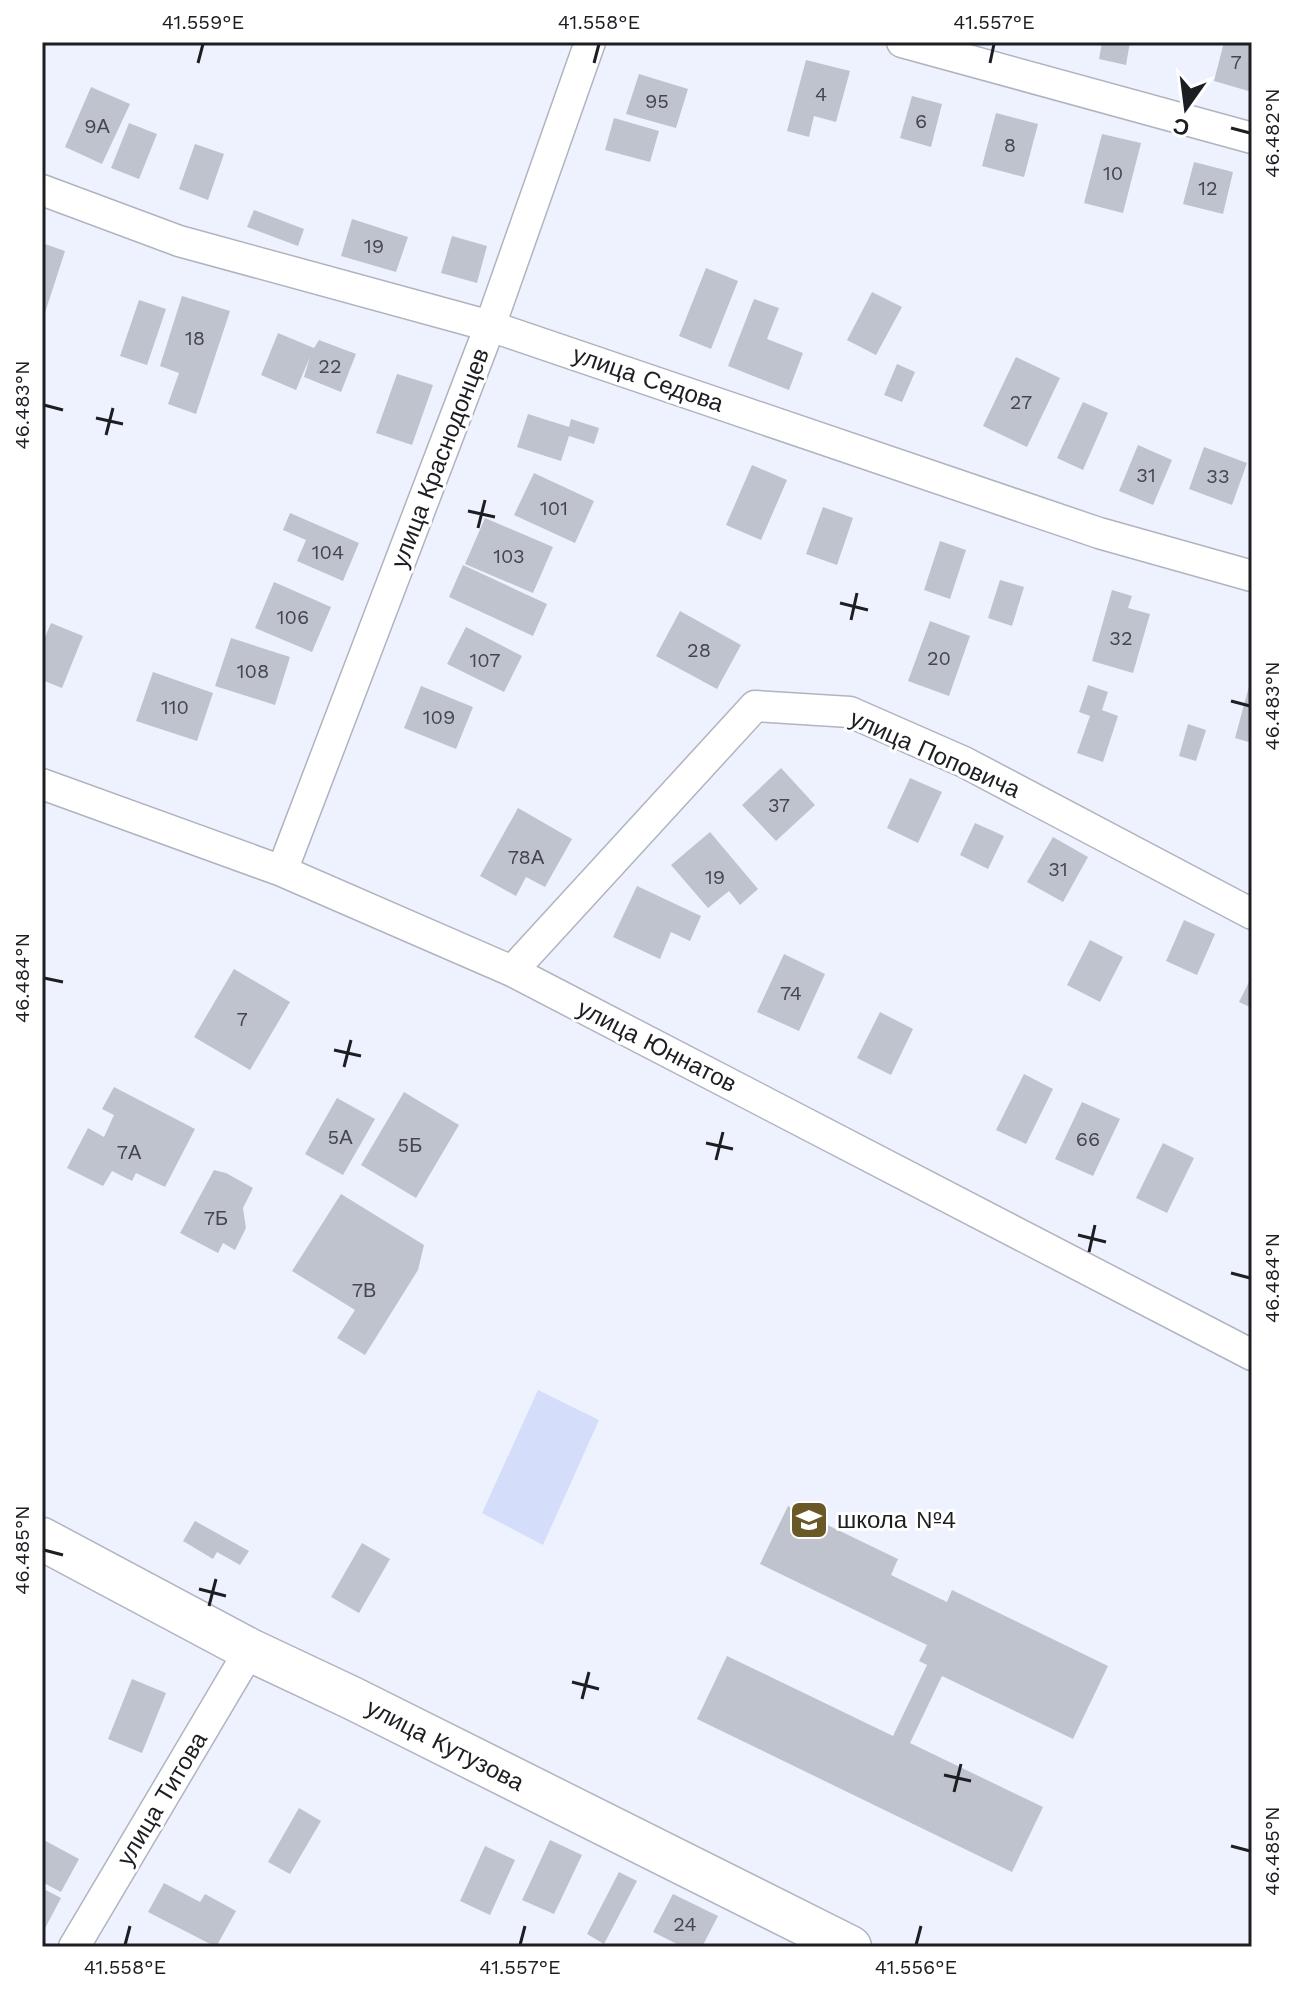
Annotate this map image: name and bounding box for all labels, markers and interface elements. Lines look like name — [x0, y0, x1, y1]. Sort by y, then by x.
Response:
text: 41.559°E — [162, 10, 244, 34]
text: 41.558°E — [558, 10, 640, 34]
text: 41.557°E — [953, 10, 1035, 34]
house number: 7 — [1230, 50, 1242, 74]
north arrow — [1146, 68, 1226, 148]
house number: 4 — [815, 82, 827, 106]
text: 46.482°N — [1260, 88, 1284, 178]
house number: 95 — [645, 89, 669, 113]
house number: 6 — [915, 109, 927, 133]
text: С — [1170, 113, 1192, 141]
house number: 9А — [84, 114, 110, 138]
house number: 8 — [1004, 133, 1016, 157]
house number: 10 — [1103, 161, 1123, 185]
house number: 12 — [1198, 176, 1218, 200]
house number: 19 — [364, 234, 384, 258]
house number: 18 — [185, 326, 205, 350]
street label: улица Седова — [569, 340, 728, 418]
street label: улица Краснодонцев — [385, 344, 495, 572]
house number: 22 — [318, 354, 342, 378]
text: 46.483°N — [10, 360, 34, 450]
house number: 27 — [1010, 390, 1032, 414]
house number: 31 — [1136, 463, 1156, 487]
house number: 33 — [1206, 464, 1230, 488]
house number: 101 — [540, 496, 568, 520]
house number: 104 — [312, 540, 344, 564]
house number: 103 — [493, 544, 525, 568]
house number: 106 — [277, 605, 309, 629]
house number: 32 — [1109, 626, 1133, 650]
house number: 28 — [687, 638, 711, 662]
house number: 20 — [927, 646, 951, 670]
house number: 107 — [469, 648, 501, 672]
house number: 108 — [237, 659, 269, 683]
text: 46.483°N — [1260, 661, 1284, 751]
house number: 110 — [161, 695, 189, 719]
street label: улица Поповича — [846, 704, 1025, 804]
house number: 109 — [423, 705, 455, 729]
house number: 37 — [768, 793, 790, 817]
house number: 78А — [508, 845, 545, 869]
house number: 31 — [1048, 857, 1068, 881]
house number: 19 — [705, 865, 725, 889]
text: 46.484°N — [10, 933, 34, 1023]
house number: 74 — [780, 981, 802, 1005]
street label: улица Юннатов — [573, 994, 741, 1098]
house number: 7 — [236, 1007, 248, 1031]
house number: 5А — [328, 1125, 353, 1149]
house number: 66 — [1076, 1127, 1100, 1151]
house number: 5Б — [398, 1133, 422, 1157]
house number: 7А — [117, 1140, 142, 1164]
house number: 7Б — [204, 1206, 228, 1230]
text: 46.484°N — [1260, 1233, 1284, 1323]
house number: 7В — [352, 1278, 376, 1302]
school or university icon: школа №4 — [788, 1499, 830, 1541]
text: 46.485°N — [10, 1505, 34, 1595]
place label: школа №4 — [837, 1506, 956, 1534]
street label: улица Кутузова — [361, 1693, 529, 1797]
street label: улица Титова — [111, 1726, 213, 1871]
text: 46.485°N — [1260, 1806, 1284, 1896]
house number: 24 — [673, 1912, 697, 1936]
text: 41.558°E — [84, 1955, 166, 1979]
text: 41.557°E — [479, 1955, 561, 1979]
text: 41.556°E — [875, 1955, 957, 1979]

